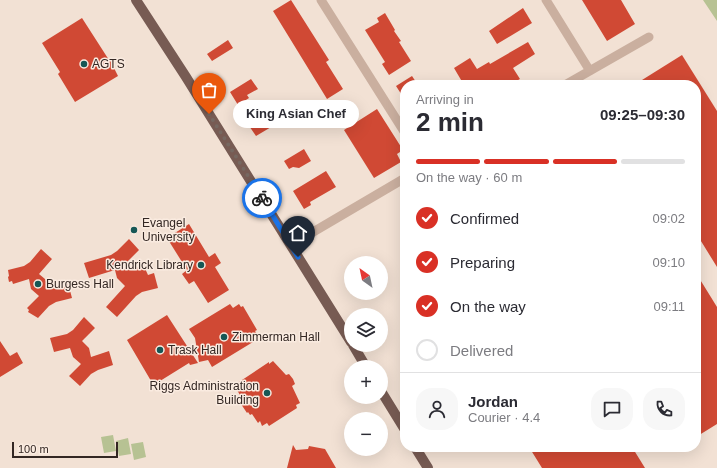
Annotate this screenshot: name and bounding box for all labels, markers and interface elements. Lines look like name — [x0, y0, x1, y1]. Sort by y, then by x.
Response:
place label: AGTS — [92, 57, 125, 71]
marker: AGTS — [79, 59, 89, 69]
pin — [192, 73, 226, 114]
icon: bag — [198, 79, 220, 101]
text: Arriving in — [416, 92, 474, 107]
callout: King Asian Chef — [233, 100, 359, 128]
text: King Asian Chef — [246, 106, 346, 121]
text: 09:25–09:30 — [600, 106, 685, 123]
text: 2 min — [416, 107, 484, 137]
text: On the way · 60 m — [416, 170, 522, 185]
courier — [242, 178, 282, 218]
icon: bike — [251, 187, 273, 209]
icon: check — [416, 207, 438, 229]
text: Confirmed — [450, 210, 519, 227]
text: 09:02 — [652, 211, 685, 226]
place label: Evangel University — [142, 216, 195, 244]
pin — [281, 216, 315, 257]
icon: home — [287, 222, 309, 244]
marker: Evangel University — [129, 225, 139, 235]
icon: check — [416, 251, 438, 273]
text: Preparing — [450, 254, 515, 271]
text: 09:10 — [652, 255, 685, 270]
north arrow — [344, 256, 388, 300]
map controls — [344, 256, 388, 456]
place label: Kendrick Library — [106, 258, 193, 272]
marker: Kendrick Library — [196, 260, 206, 270]
place label: Burgess Hall — [46, 277, 114, 291]
marker: Burgess Hall — [33, 279, 43, 289]
icon: check — [416, 295, 438, 317]
text: On the way — [450, 298, 526, 315]
text: 09:11 — [653, 299, 685, 314]
button: layers — [344, 308, 388, 352]
place label: Zimmerman Hall — [232, 330, 320, 344]
marker: Zimmerman Hall — [219, 332, 229, 342]
text: Delivered — [450, 342, 513, 359]
place label: Trask Hall — [168, 343, 222, 357]
marker: Trask Hall — [155, 345, 165, 355]
button: + — [344, 360, 388, 404]
place label: Riggs Administration Building — [150, 379, 259, 407]
marker: Riggs Administration Building — [262, 388, 272, 398]
button: person — [416, 388, 458, 430]
button: chat — [591, 388, 633, 430]
button: phone — [643, 388, 685, 430]
text: Jordan — [468, 393, 518, 410]
text: Courier · 4.4 — [468, 410, 540, 425]
button: − — [344, 412, 388, 456]
scale bar — [12, 440, 118, 459]
text: 100 m — [18, 443, 49, 455]

